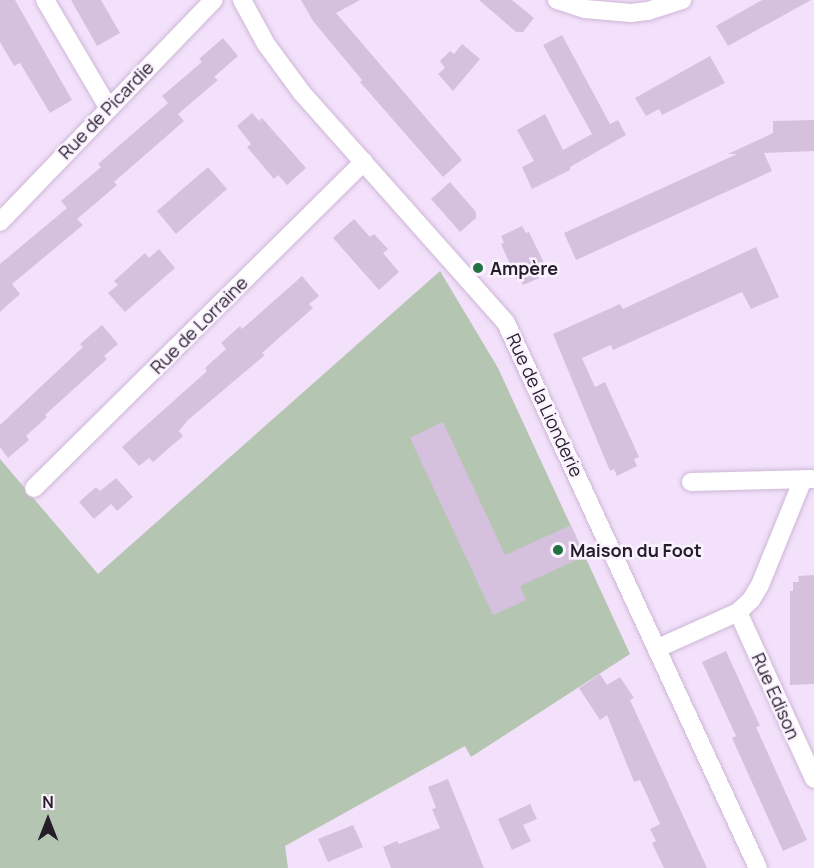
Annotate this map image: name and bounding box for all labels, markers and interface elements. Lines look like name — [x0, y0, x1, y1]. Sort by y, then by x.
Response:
street label: Rue de Picardie — [54, 57, 158, 163]
place label: Ampère — [490, 257, 558, 279]
marker: Ampère — [471, 261, 485, 275]
street label: Rue de Lorraine — [146, 272, 252, 378]
street label: Rue de la Lionderie — [502, 330, 588, 480]
place label: Maison du Foot — [570, 539, 702, 561]
marker: Maison du Foot — [551, 543, 565, 557]
street label: Rue Edison — [747, 650, 805, 742]
north arrow — [18, 790, 78, 850]
text: N — [42, 791, 54, 813]

